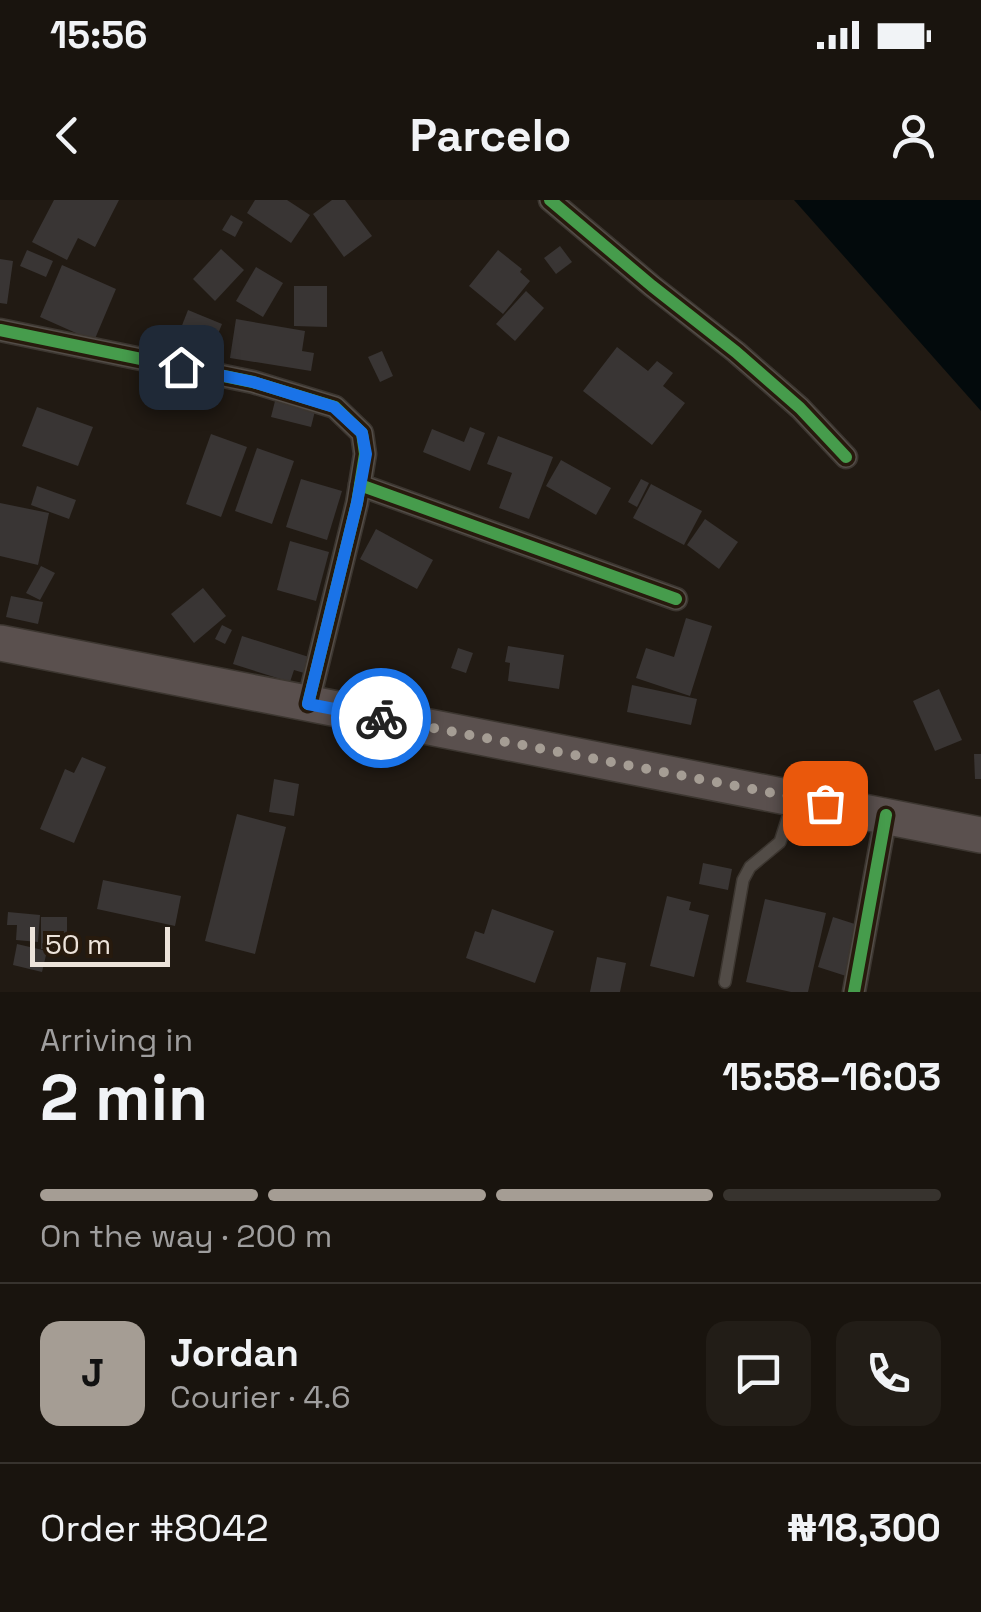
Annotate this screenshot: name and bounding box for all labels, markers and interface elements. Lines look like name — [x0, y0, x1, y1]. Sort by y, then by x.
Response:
text: 15:56 — [50, 11, 148, 59]
text: Parcelo — [410, 107, 571, 164]
icon: back — [40, 108, 95, 163]
icon: person — [886, 108, 941, 163]
pin — [139, 325, 224, 410]
icon: home — [154, 340, 209, 395]
courier — [331, 668, 431, 768]
icon: bike — [354, 691, 409, 746]
pin — [783, 761, 868, 846]
icon: bag — [798, 776, 853, 831]
scale bar — [30, 922, 170, 966]
text: 50 m — [45, 926, 111, 962]
text: Arriving in — [40, 1020, 193, 1060]
text: 15:58–16:03 — [722, 1053, 941, 1101]
text: 2 min — [40, 1056, 208, 1139]
text: On the way · 200 m — [40, 1216, 332, 1256]
button: chat — [706, 1321, 811, 1426]
button: phone — [836, 1321, 941, 1426]
text: Jordan — [170, 1329, 299, 1377]
text: J — [81, 1349, 104, 1397]
text: Courier · 4.6 — [170, 1377, 351, 1417]
text: Order #8042 — [40, 1504, 269, 1552]
text: ₦18,300 — [787, 1504, 941, 1552]

